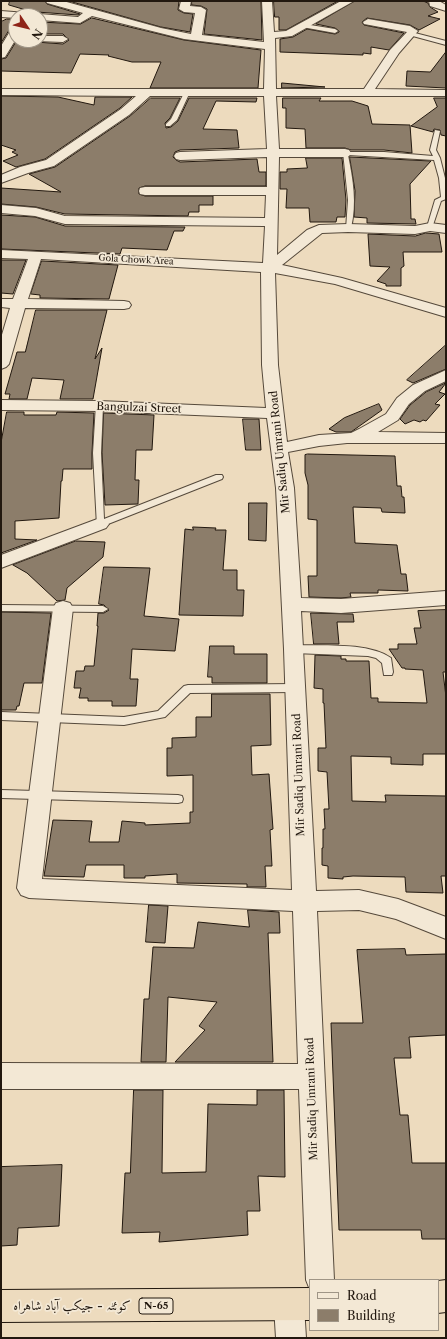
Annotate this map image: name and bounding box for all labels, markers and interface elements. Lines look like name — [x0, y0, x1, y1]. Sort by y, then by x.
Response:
north arrow — [8, 8, 48, 48]
text: N — [29, 26, 45, 42]
street label: Gola Chowk Area — [98, 253, 174, 267]
street label: Mir Sadiq Umrani Road — [267, 390, 293, 514]
street label: Bangulzai Street — [96, 400, 182, 416]
street label: Mir Sadiq Umrani Road — [290, 713, 308, 837]
street label: Mir Sadiq Umrani Road — [303, 1037, 321, 1161]
legend — [309, 1279, 439, 1331]
text: Road — [347, 1288, 377, 1303]
street label: کوئٹہ - جیکب آباد شاہراہ — [13, 1298, 131, 1314]
road number: N-65 — [139, 1298, 173, 1314]
text: Building — [347, 1308, 395, 1323]

